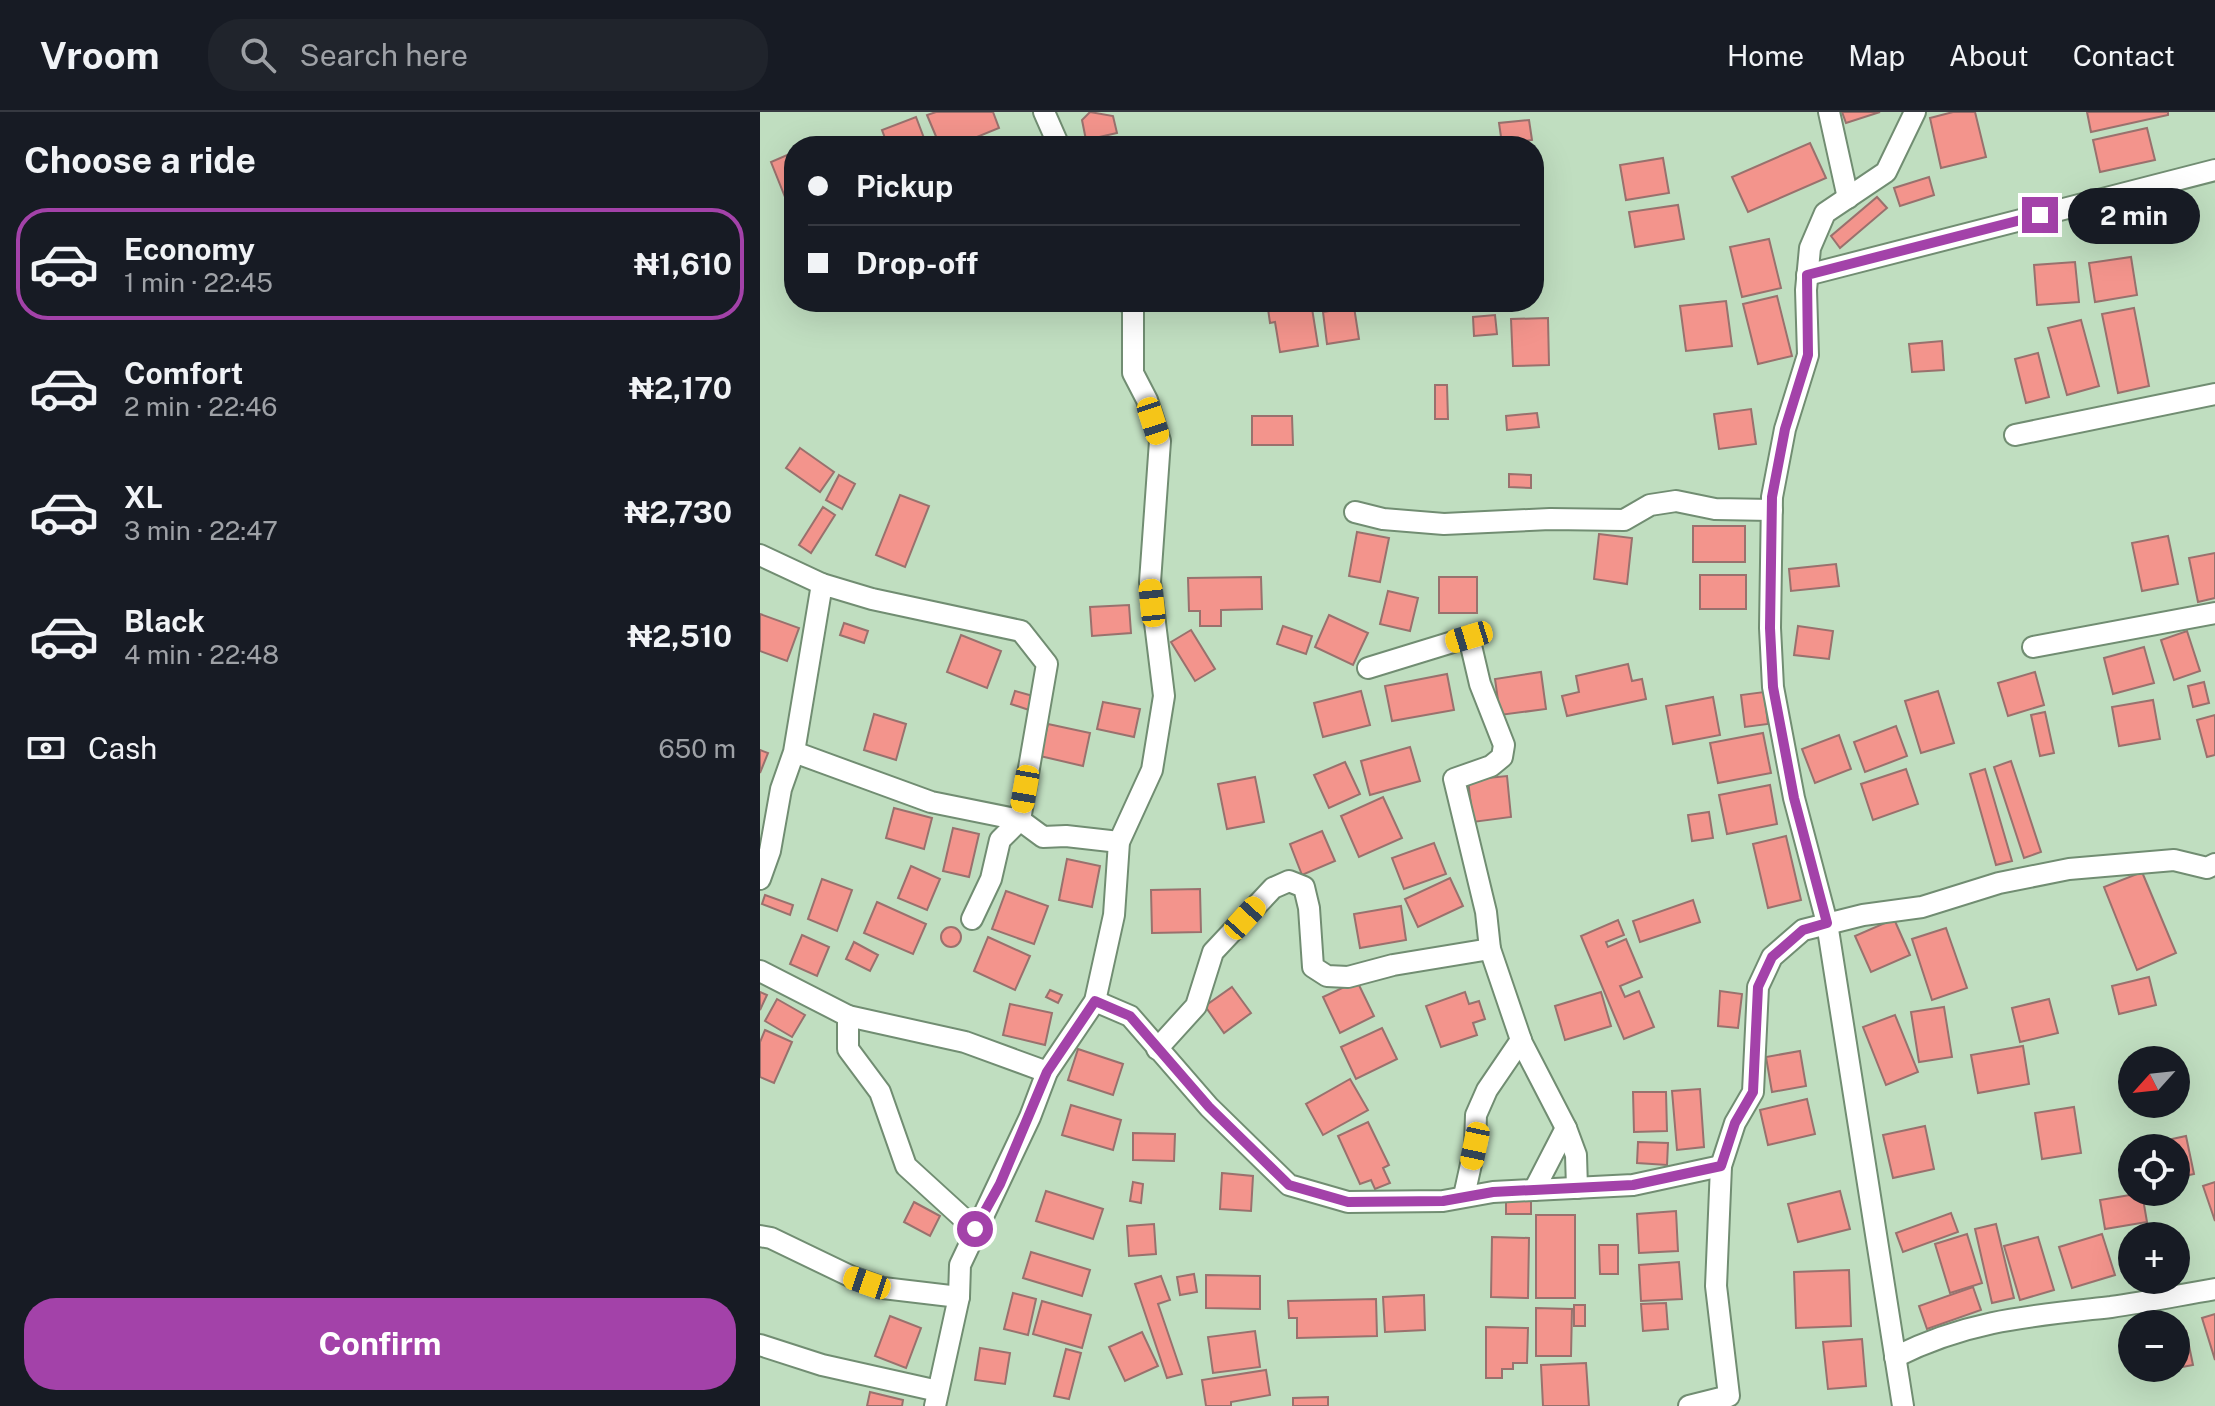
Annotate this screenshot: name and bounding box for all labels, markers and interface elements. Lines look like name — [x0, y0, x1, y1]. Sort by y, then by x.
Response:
search box — [208, 19, 768, 91]
text: Vroom — [40, 33, 160, 78]
icon: search — [236, 33, 280, 77]
text: Search here — [300, 37, 468, 73]
text: Home — [1727, 39, 1804, 72]
text: Map — [1848, 39, 1905, 72]
text: About — [1949, 39, 2029, 72]
text: Contact — [2073, 39, 2175, 72]
text: Choose a ride — [24, 139, 256, 181]
text: Pickup — [856, 168, 953, 204]
callout: 2 min — [2068, 187, 2200, 243]
route end — [2022, 197, 2058, 233]
text: 2 min — [2100, 200, 2168, 231]
icon: car — [28, 228, 100, 300]
text: Economy — [124, 231, 255, 267]
text: Drop-off — [856, 245, 978, 281]
text: ₦1,610 — [634, 246, 732, 282]
text: 1 min · 22:45 — [124, 267, 273, 298]
icon: car — [28, 352, 100, 424]
text: Comfort — [124, 355, 243, 391]
text: ₦2,170 — [629, 370, 732, 406]
text: 2 min · 22:46 — [124, 391, 278, 422]
car — [1134, 394, 1172, 448]
icon: car — [28, 476, 100, 548]
text: XL — [124, 479, 163, 515]
text: ₦2,730 — [624, 494, 732, 530]
text: 3 min · 22:47 — [124, 515, 278, 546]
car — [1138, 578, 1166, 628]
icon: car — [28, 600, 100, 672]
text: Black — [124, 603, 205, 639]
text: ₦2,510 — [627, 618, 732, 654]
car — [1443, 619, 1495, 655]
text: 4 min · 22:48 — [124, 639, 279, 670]
icon: cash — [24, 726, 68, 770]
text: Cash — [88, 730, 157, 766]
text: 650 m — [658, 733, 736, 764]
car — [1009, 763, 1041, 815]
car — [1220, 892, 1270, 944]
north arrow — [2118, 1046, 2190, 1118]
map controls — [2118, 1046, 2190, 1382]
car — [1458, 1120, 1492, 1172]
button: locate — [2118, 1134, 2190, 1206]
route start — [957, 1211, 993, 1247]
button: + — [2118, 1222, 2190, 1294]
car — [840, 1264, 894, 1302]
button: Confirm — [24, 1298, 736, 1390]
button: − — [2118, 1310, 2190, 1382]

